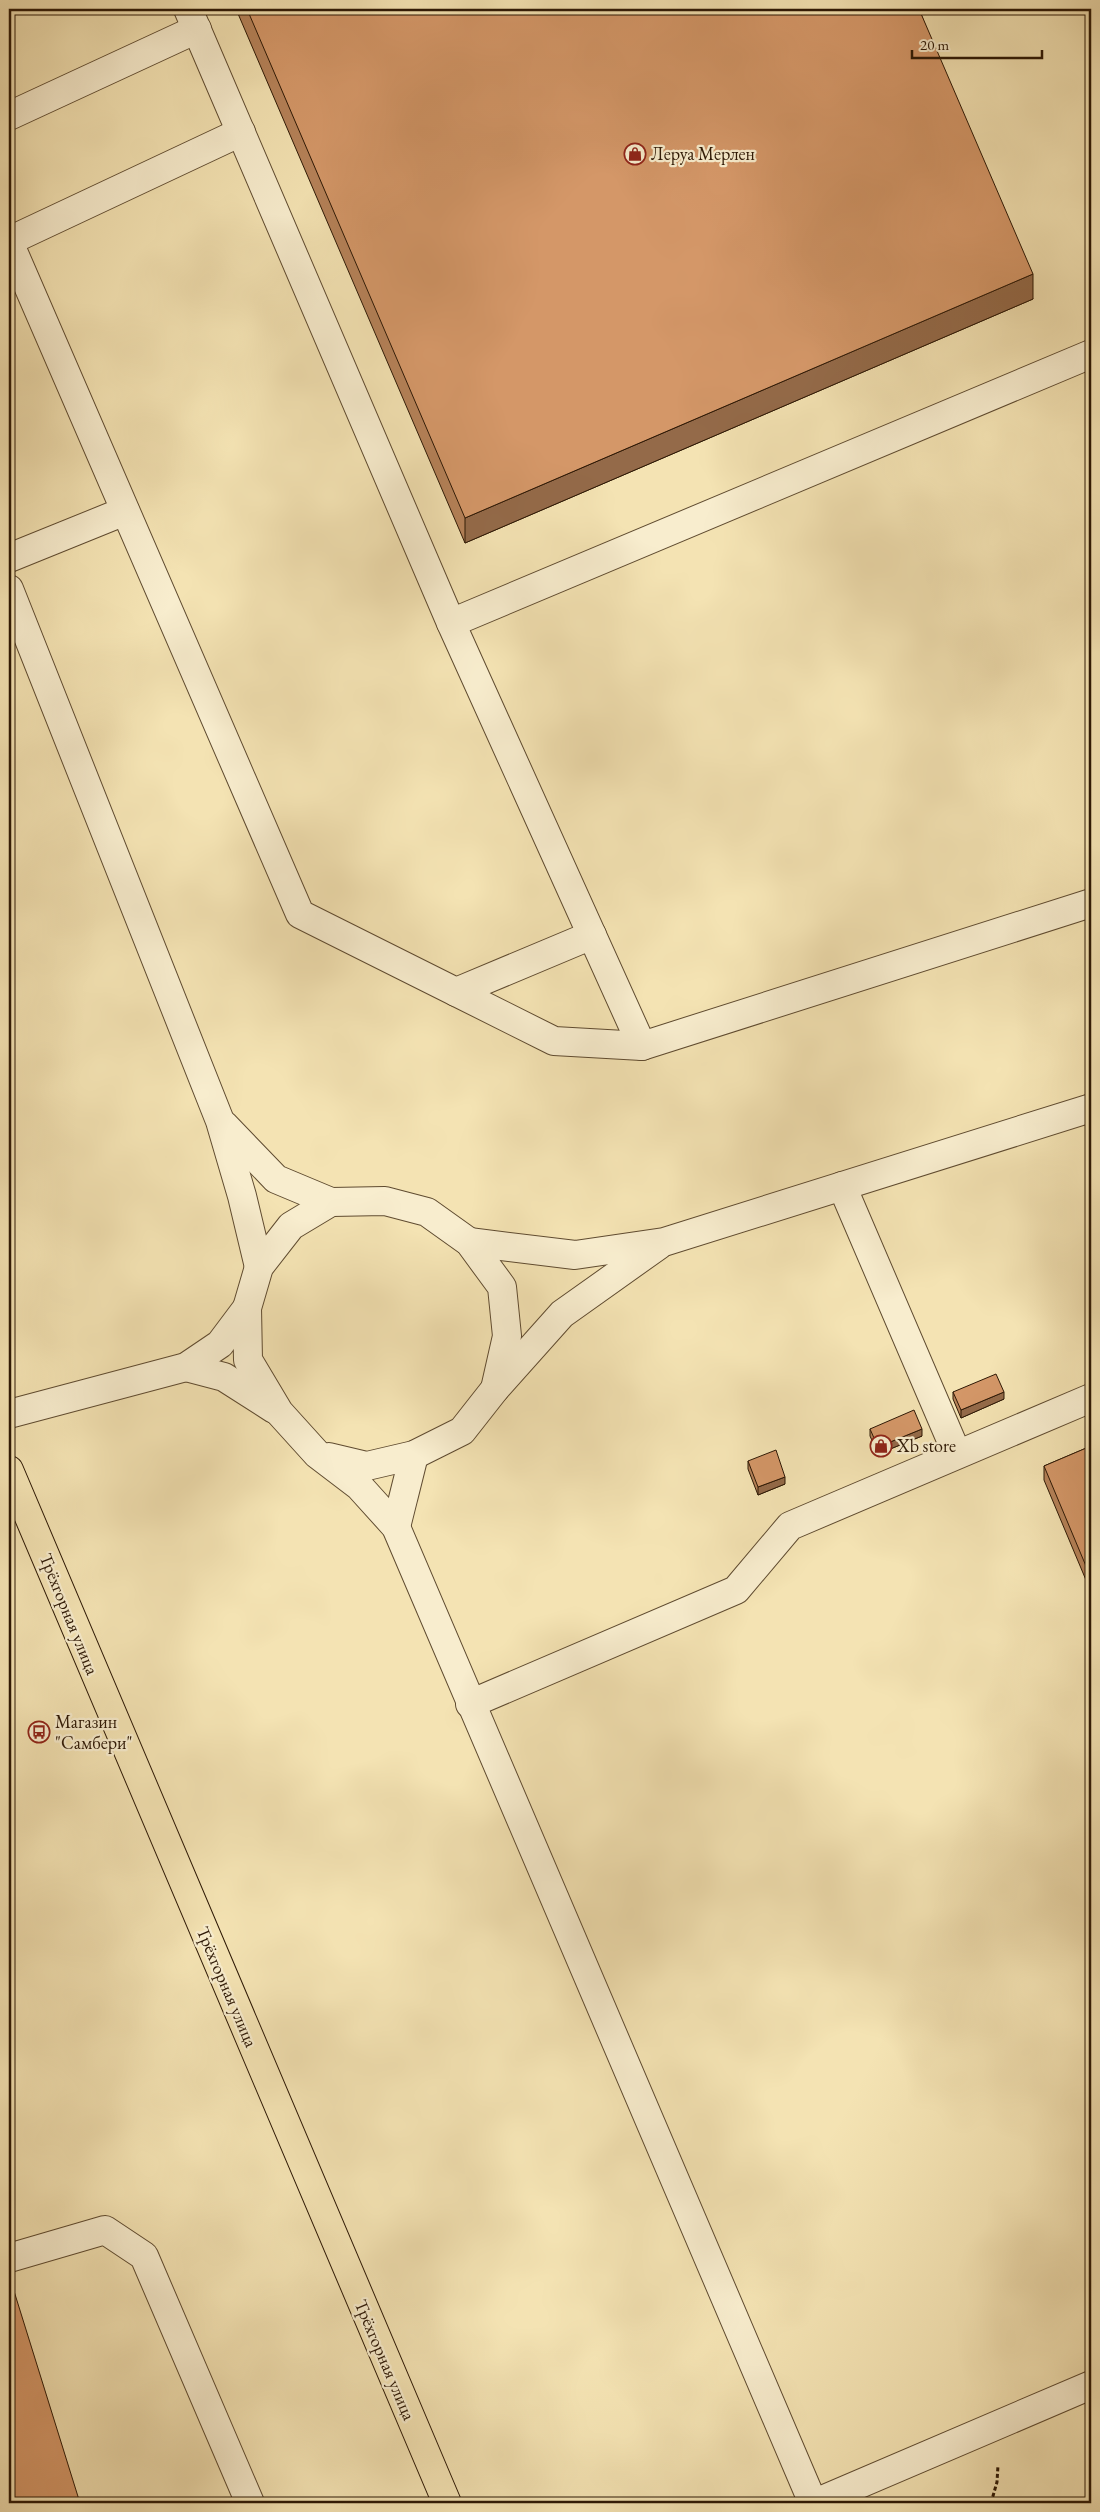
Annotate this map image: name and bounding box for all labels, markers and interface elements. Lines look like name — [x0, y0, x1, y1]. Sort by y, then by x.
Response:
scale bar — [912, 28, 1042, 60]
text: 20 m — [920, 35, 949, 54]
shop icon: Леруа Мерлен — [623, 142, 647, 166]
place label: Леруа Мерлен — [651, 142, 755, 165]
shop icon: Xb store — [869, 1434, 893, 1458]
place label: Xb store — [896, 1434, 956, 1457]
street label: Трёхгорная улица — [35, 1550, 105, 1679]
place label: Магазин "Самбери" — [55, 1710, 132, 1754]
bus stop icon: Магазин "Самбери" — [27, 1720, 51, 1744]
street label: Трёхгорная улица — [192, 1923, 264, 2051]
street label: Трёхгорная улица — [350, 2296, 422, 2424]

